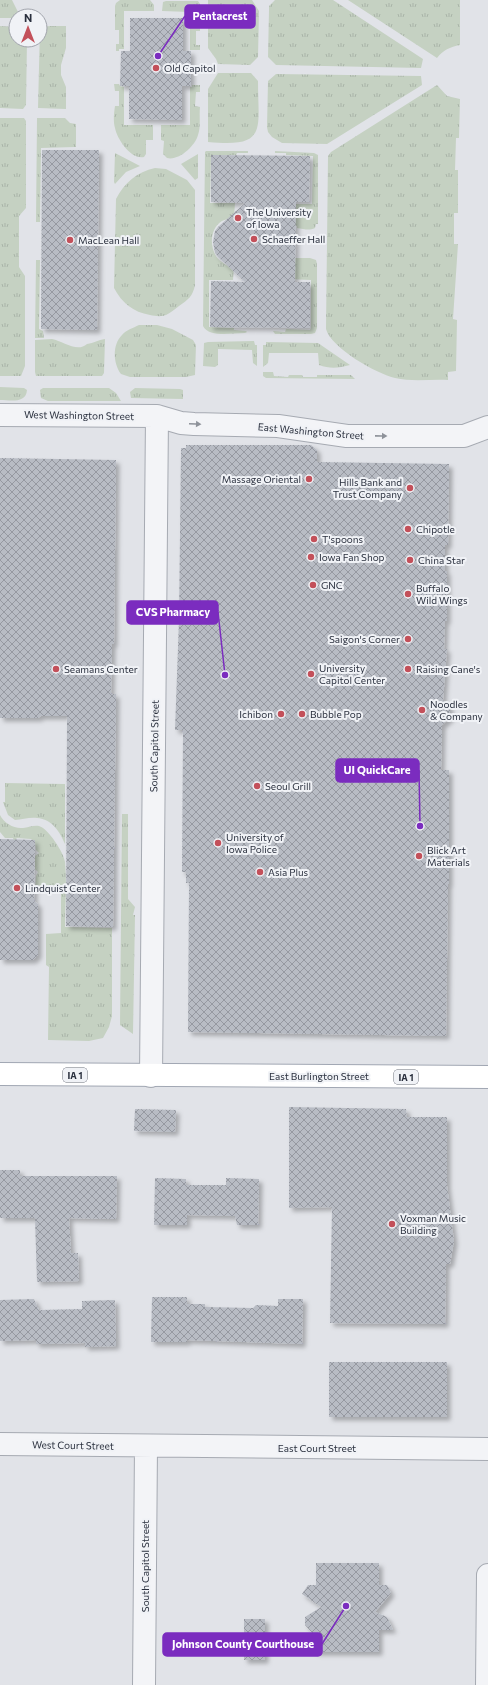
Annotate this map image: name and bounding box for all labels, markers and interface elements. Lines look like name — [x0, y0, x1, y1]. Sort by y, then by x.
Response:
callout: Pentacrest — [185, 5, 255, 28]
north arrow — [8, 8, 48, 48]
text: Pentacrest — [193, 9, 248, 22]
text: N — [24, 11, 32, 24]
place label: Old Capitol — [164, 62, 216, 74]
marker: Old Capitol — [151, 63, 161, 73]
place label: The University of Iowa — [246, 206, 311, 230]
marker: The University of Iowa — [233, 213, 243, 223]
place label: Schaeffer Hall — [262, 233, 325, 245]
place label: MacLean Hall — [78, 234, 139, 246]
marker: Schaeffer Hall — [249, 234, 259, 244]
marker: MacLean Hall — [65, 235, 75, 245]
street label: West Washington Street — [24, 408, 134, 422]
street label: East Washington Street — [257, 420, 365, 442]
one-way arrow — [189, 421, 202, 427]
one-way arrow — [375, 433, 388, 439]
place label: Massage Oriental — [222, 473, 301, 485]
marker: Massage Oriental — [304, 474, 314, 484]
place label: Hills Bank and Trust Company — [333, 476, 402, 500]
marker: Hills Bank and Trust Company — [405, 483, 415, 493]
place label: Chipotle — [416, 523, 455, 535]
marker: Chipotle — [403, 524, 413, 534]
place label: T'spoons — [322, 533, 364, 545]
marker: T'spoons — [309, 534, 319, 544]
place label: Iowa Fan Shop — [319, 551, 385, 563]
marker: Iowa Fan Shop — [306, 552, 316, 562]
place label: China Star — [418, 554, 465, 566]
marker: China Star — [405, 555, 415, 565]
place label: GNC — [321, 579, 343, 591]
marker: GNC — [308, 580, 318, 590]
place label: Buffalo Wild Wings — [416, 582, 468, 606]
marker: Buffalo Wild Wings — [403, 589, 413, 599]
callout: CVS Pharmacy — [127, 601, 218, 624]
text: CVS Pharmacy — [136, 605, 210, 618]
place label: Saigon's Corner — [329, 633, 400, 645]
marker: Saigon's Corner — [403, 634, 413, 644]
place label: University Capitol Center — [319, 662, 385, 686]
place label: Seamans Center — [64, 663, 138, 675]
place label: Raising Cane's — [416, 663, 481, 675]
marker: Seamans Center — [51, 664, 61, 674]
marker: Raising Cane's — [403, 664, 413, 674]
marker: University Capitol Center — [306, 669, 316, 679]
place label: Noodles & Company — [430, 698, 483, 722]
street label: South Capitol Street — [147, 700, 161, 792]
marker: Noodles & Company — [417, 705, 427, 715]
place label: Ichibon — [239, 708, 273, 720]
place label: Bubble Pop — [310, 708, 362, 720]
marker: Ichibon — [276, 709, 286, 719]
marker: Bubble Pop — [297, 709, 307, 719]
callout: UI QuickCare — [336, 759, 419, 782]
text: UI QuickCare — [343, 763, 411, 776]
place label: Seoul Grill — [265, 780, 311, 792]
marker: Seoul Grill — [252, 781, 262, 791]
place label: University of Iowa Police — [226, 831, 284, 855]
marker: University of Iowa Police — [213, 838, 223, 848]
place label: Blick Art Materials — [427, 844, 470, 868]
marker: Blick Art Materials — [414, 851, 424, 861]
place label: Asia Plus — [268, 866, 309, 878]
marker: Asia Plus — [255, 867, 265, 877]
place label: Lindquist Center — [25, 882, 101, 894]
marker: Lindquist Center — [12, 883, 22, 893]
road number: IA 1 — [63, 1068, 87, 1082]
street label: East Burlington Street — [269, 1070, 369, 1082]
road number: IA 1 — [394, 1070, 418, 1084]
place label: Voxman Music Building — [400, 1212, 466, 1236]
marker: Voxman Music Building — [387, 1219, 397, 1229]
street label: West Court Street — [32, 1438, 114, 1452]
street label: East Court Street — [278, 1442, 356, 1454]
street label: South Capitol Street — [139, 1520, 151, 1612]
callout: Johnson County Courthouse — [163, 1633, 322, 1656]
text: Johnson County Courthouse — [172, 1637, 314, 1651]

